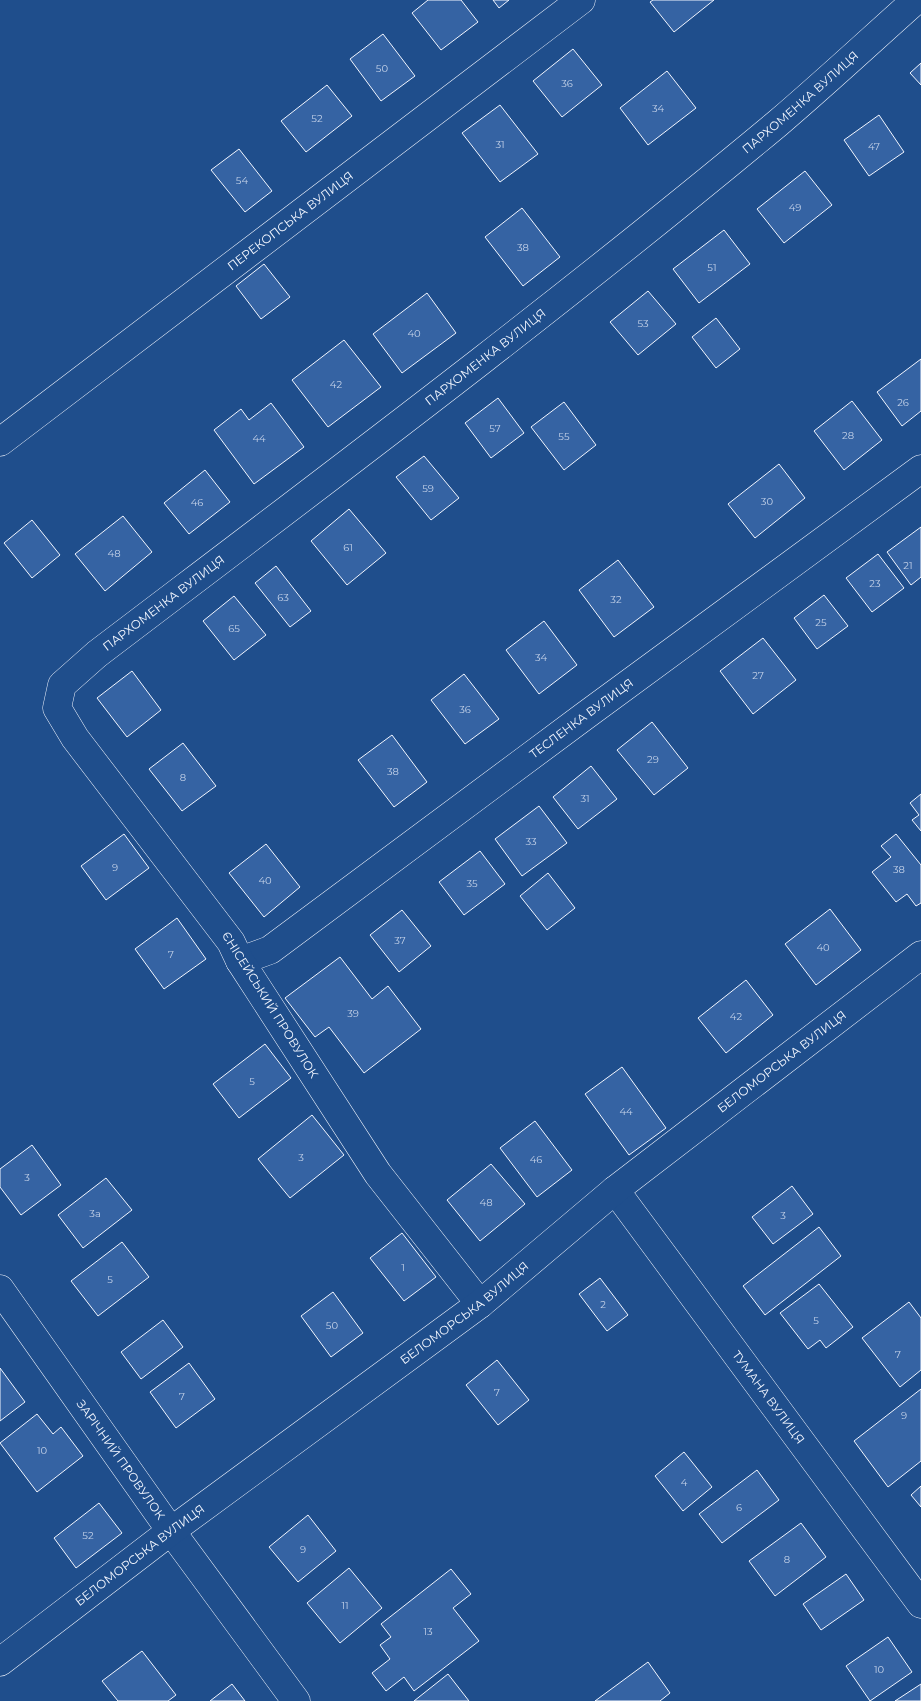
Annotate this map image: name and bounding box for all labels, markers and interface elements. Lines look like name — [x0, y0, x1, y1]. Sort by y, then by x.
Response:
street label: ПАРХОМЕНКА ВУЛИЦЯ — [739, 48, 861, 157]
house number: 50 — [376, 62, 389, 75]
house number: 36 — [561, 77, 573, 90]
house number: 34 — [652, 102, 665, 115]
house number: 52 — [311, 112, 323, 125]
house number: 31 — [495, 138, 505, 151]
house number: 47 — [868, 140, 880, 153]
street label: ПЕРЕКОПСЬКА ВУЛИЦЯ — [224, 168, 356, 273]
house number: 54 — [236, 174, 249, 187]
house number: 49 — [789, 201, 801, 214]
house number: 38 — [517, 241, 529, 254]
house number: 51 — [707, 261, 717, 274]
street label: ПАРХОМЕНКА ВУЛИЦЯ — [422, 305, 549, 408]
house number: 53 — [637, 317, 649, 330]
house number: 40 — [407, 327, 421, 340]
house number: 42 — [330, 378, 342, 391]
house number: 26 — [897, 396, 909, 409]
house number: 57 — [489, 422, 501, 435]
house number: 28 — [842, 429, 854, 442]
house number: 55 — [558, 430, 570, 443]
house number: 44 — [252, 432, 266, 445]
house number: 59 — [422, 482, 434, 495]
house number: 30 — [761, 495, 774, 508]
house number: 46 — [191, 496, 203, 509]
house number: 61 — [343, 541, 353, 554]
house number: 48 — [107, 547, 121, 560]
street label: ПАРХОМЕНКА ВУЛИЦЯ — [100, 552, 227, 654]
house number: 21 — [903, 559, 913, 572]
house number: 23 — [869, 577, 881, 590]
house number: 63 — [277, 591, 289, 604]
house number: 32 — [610, 593, 622, 606]
house number: 25 — [815, 616, 827, 629]
house number: 65 — [228, 622, 240, 635]
house number: 34 — [535, 651, 548, 664]
house number: 27 — [752, 669, 764, 682]
street label: ТЕСЛЕНКА ВУЛИЦЯ — [526, 675, 636, 761]
house number: 36 — [459, 703, 471, 716]
house number: 29 — [647, 753, 659, 766]
house number: 38 — [387, 765, 399, 778]
house number: 8 — [180, 771, 186, 784]
house number: 31 — [580, 792, 590, 805]
house number: 33 — [525, 835, 537, 848]
house number: 9 — [112, 861, 118, 874]
house number: 38 — [893, 863, 905, 876]
house number: 40 — [258, 874, 272, 887]
house number: 35 — [466, 877, 478, 890]
street label: ЄНІСЕЙСЬКИЙ ПРОВУЛОК — [219, 929, 322, 1081]
house number: 37 — [394, 934, 406, 947]
house number: 40 — [816, 941, 830, 954]
house number: 7 — [168, 948, 174, 961]
house number: 39 — [347, 1007, 359, 1020]
street label: БЕЛОМОРСЬКА ВУЛИЦЯ — [714, 1007, 849, 1116]
house number: 42 — [730, 1010, 742, 1023]
house number: 5 — [249, 1075, 255, 1088]
house number: 44 — [619, 1105, 633, 1118]
house number: 3 — [298, 1151, 304, 1164]
house number: 46 — [530, 1153, 542, 1166]
house number: 3 — [24, 1171, 30, 1184]
house number: 48 — [479, 1196, 493, 1209]
house number: 3а — [89, 1207, 101, 1220]
house number: 3 — [780, 1209, 786, 1222]
street label: БЕЛОМОРСЬКА ВУЛИЦЯ — [397, 1258, 532, 1367]
house number: 1 — [401, 1261, 405, 1274]
house number: 5 — [107, 1273, 113, 1286]
house number: 2 — [600, 1298, 606, 1311]
house number: 5 — [813, 1314, 819, 1327]
house number: 50 — [326, 1319, 339, 1332]
street label: ТУМАНА ВУЛИЦЯ — [729, 1348, 808, 1447]
house number: 7 — [895, 1348, 901, 1361]
house number: 7 — [494, 1386, 500, 1399]
house number: 7 — [179, 1390, 185, 1403]
street label: ЗАРІЧНИЙ ПРОВУЛОК — [74, 1397, 169, 1523]
house number: 9 — [901, 1409, 907, 1422]
house number: 10 — [37, 1444, 47, 1457]
house number: 4 — [681, 1476, 688, 1489]
street label: БЕЛОМОРСЬКА ВУЛИЦЯ — [72, 1501, 207, 1609]
house number: 6 — [736, 1501, 742, 1514]
house number: 52 — [82, 1529, 94, 1542]
house number: 9 — [300, 1543, 306, 1556]
house number: 8 — [784, 1553, 790, 1566]
house number: 11 — [341, 1599, 349, 1612]
house number: 13 — [423, 1625, 433, 1638]
house number: 10 — [874, 1663, 884, 1676]

